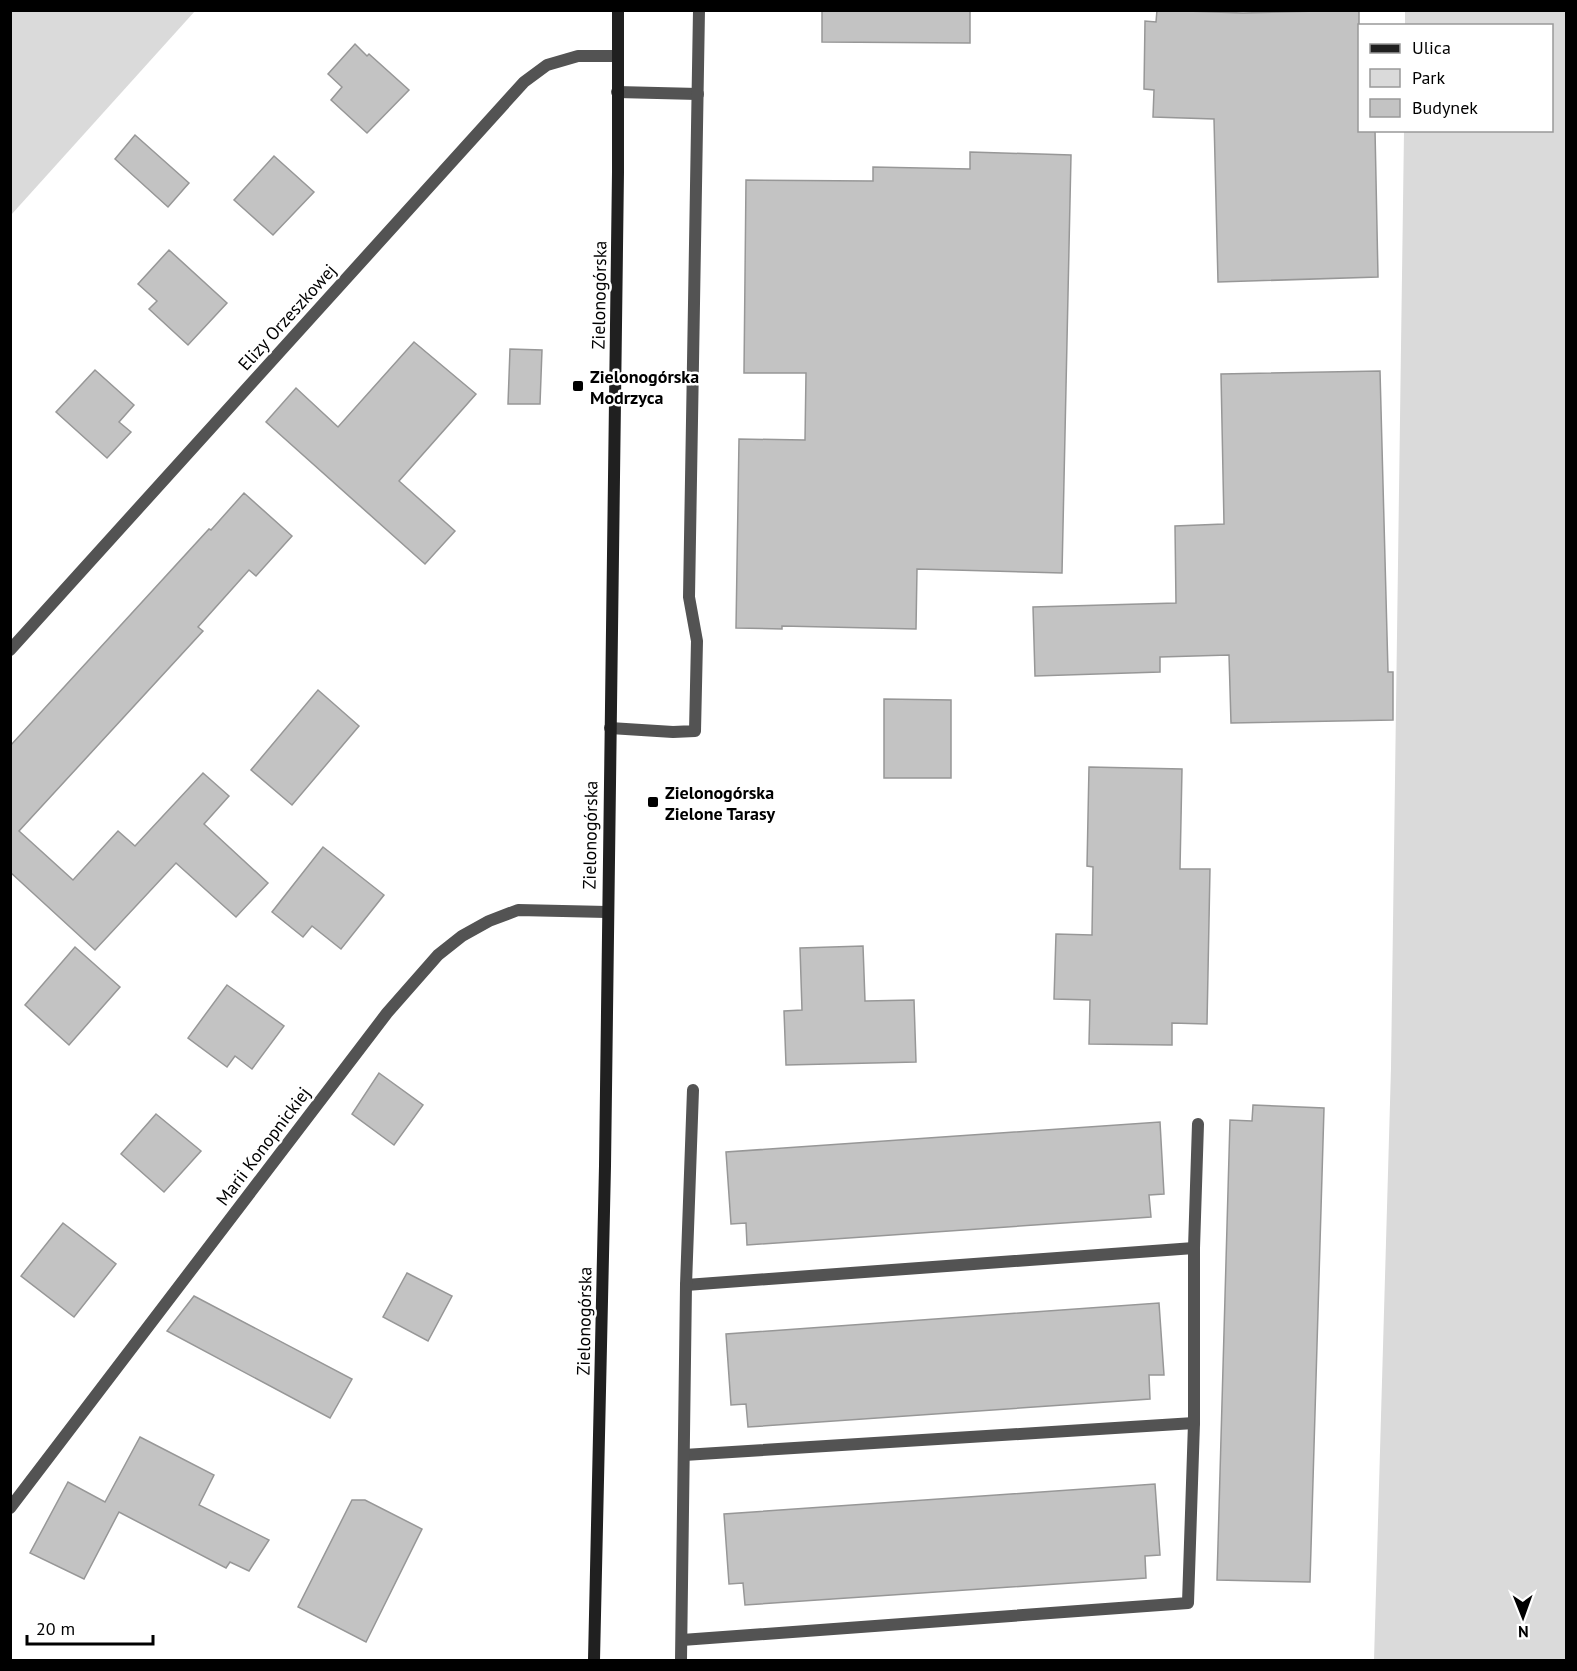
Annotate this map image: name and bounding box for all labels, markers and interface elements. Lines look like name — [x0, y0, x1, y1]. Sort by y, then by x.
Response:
legend — [1358, 24, 1553, 132]
text: Ulica — [1412, 36, 1451, 59]
text: Park — [1412, 66, 1445, 89]
text: Budynek — [1412, 96, 1478, 119]
street label: Zielonogórska — [587, 240, 611, 350]
street label: Elizy Orzeszkowej — [233, 259, 341, 375]
place label: Zielonogórska Modrzyca — [590, 365, 699, 409]
marker: Zielonogórska Modrzyca — [571, 379, 585, 393]
street label: Zielonogórska — [578, 780, 602, 890]
place label: Zielonogórska Zielone Tarasy — [665, 781, 776, 825]
marker: Zielonogórska Zielone Tarasy — [646, 795, 660, 809]
street label: Marii Konopnickiej — [211, 1082, 315, 1210]
street label: Zielonogórska — [572, 1266, 596, 1376]
north arrow — [1493, 1587, 1553, 1647]
scale bar — [27, 1608, 153, 1646]
text: 20 m — [36, 1617, 75, 1640]
text: N — [1518, 1622, 1529, 1642]

